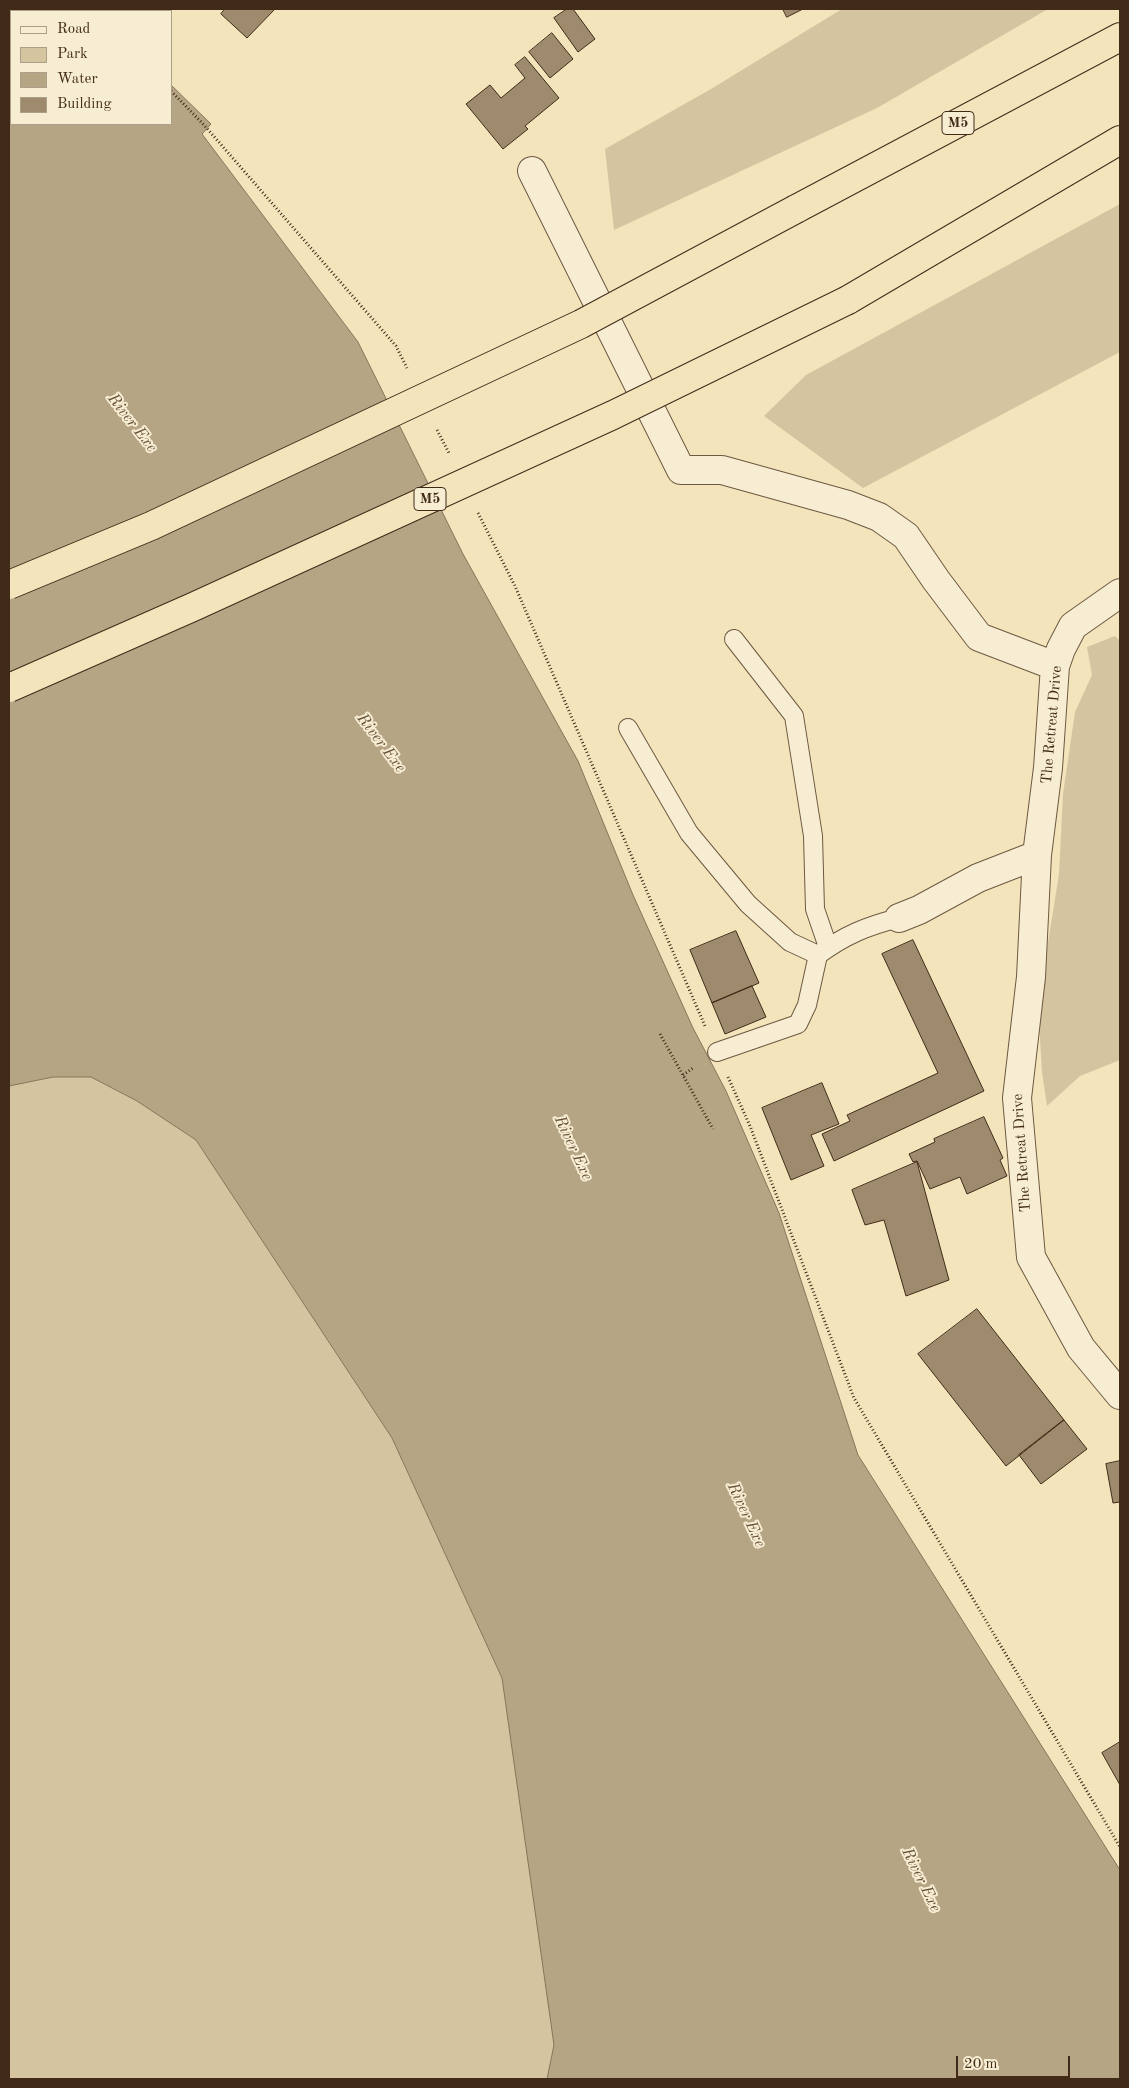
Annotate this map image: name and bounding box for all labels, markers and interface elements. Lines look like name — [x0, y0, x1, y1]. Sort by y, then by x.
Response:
legend — [10, 10, 172, 125]
text: Road — [57, 22, 90, 37]
text: Park — [57, 47, 88, 62]
text: Water — [57, 72, 98, 87]
text: Building — [57, 97, 112, 112]
road number: M5 — [942, 112, 974, 134]
water label: River Exe — [103, 390, 161, 456]
road number: M5 — [414, 488, 446, 510]
street label: The Retreat Drive — [1038, 665, 1066, 785]
water label: River Exe — [353, 710, 409, 776]
street label: The Retreat Drive — [1009, 1093, 1035, 1213]
water label: River Exe — [550, 1113, 596, 1183]
water label: River Exe — [723, 1480, 769, 1550]
water label: River Exe — [897, 1845, 945, 1915]
scale bar — [959, 2046, 1073, 2078]
text: 20 m — [964, 2057, 998, 2072]

